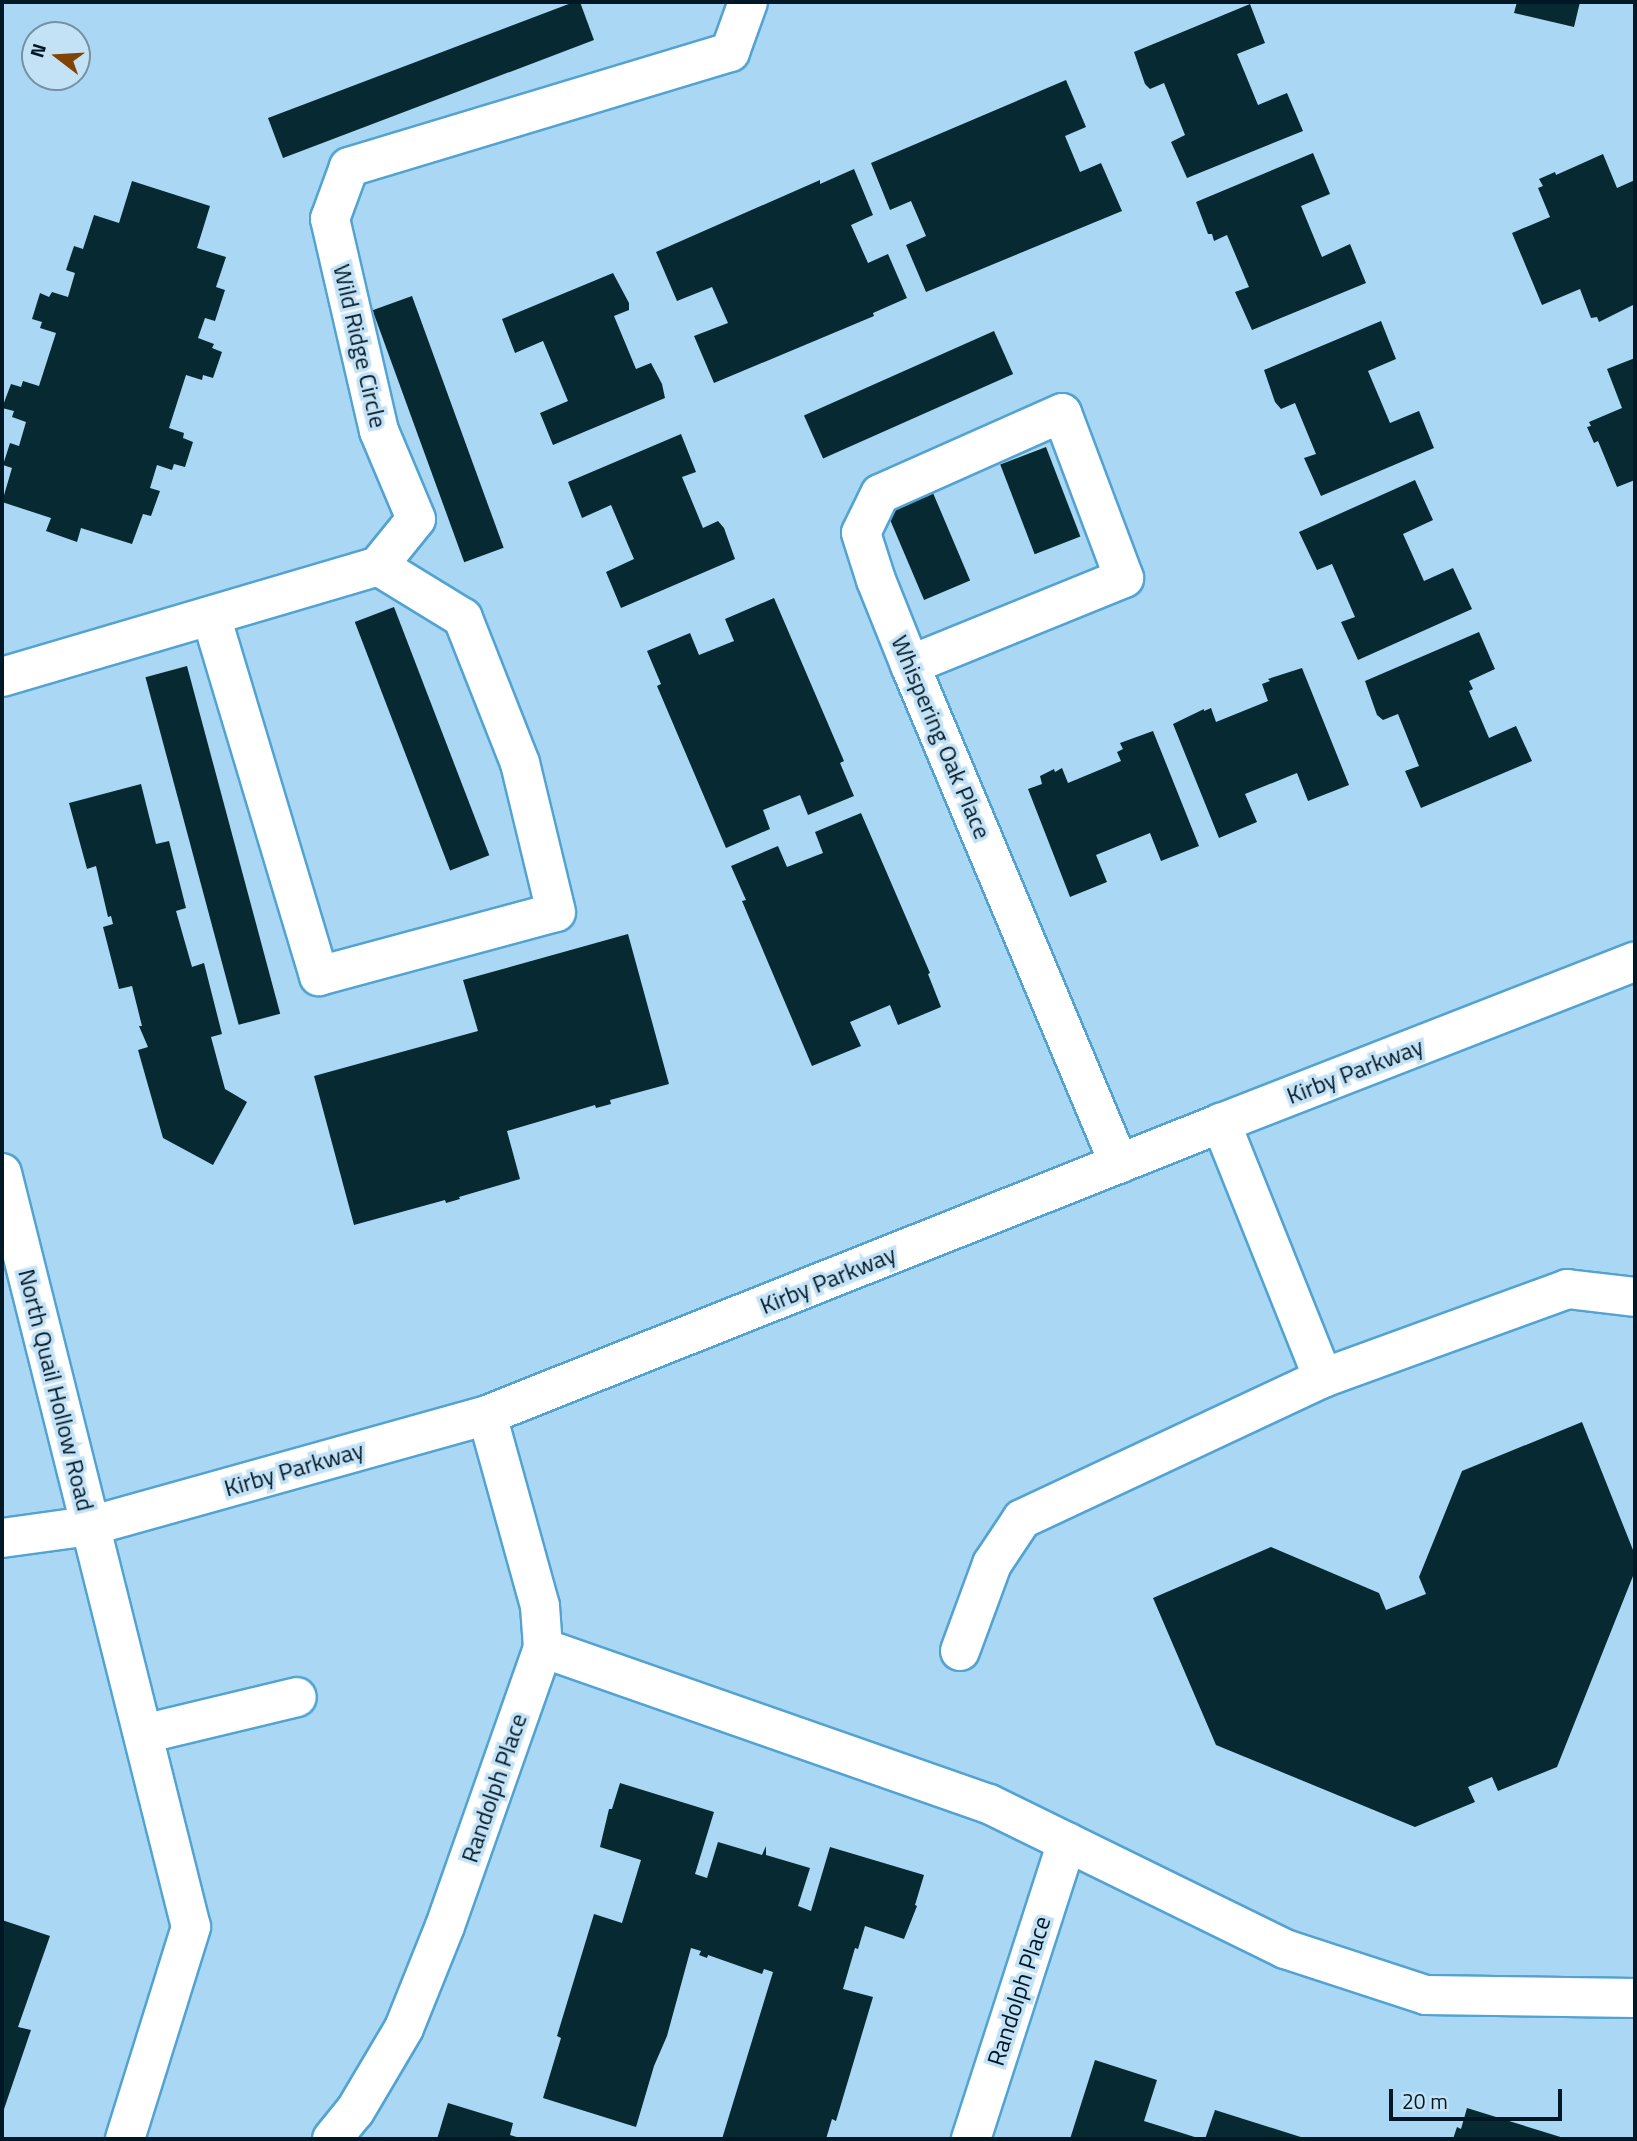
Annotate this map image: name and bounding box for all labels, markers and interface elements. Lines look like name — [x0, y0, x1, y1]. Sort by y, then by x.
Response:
north arrow — [21, 21, 91, 91]
text: N — [22, 40, 53, 61]
street label: Wild Ridge Circle — [327, 261, 393, 431]
street label: Whispering Oak Place — [885, 631, 997, 843]
street label: Kirby Parkway — [1283, 1032, 1427, 1110]
street label: Kirby Parkway — [756, 1240, 900, 1320]
street label: North Quail Hollow Road — [12, 1266, 100, 1514]
street label: Kirby Parkway — [221, 1435, 367, 1503]
street label: Randolph Place — [455, 1710, 533, 1866]
street label: Randolph Place — [981, 1913, 1057, 2069]
scale bar — [1392, 2074, 1565, 2118]
text: 20 m — [1402, 2085, 1448, 2117]

